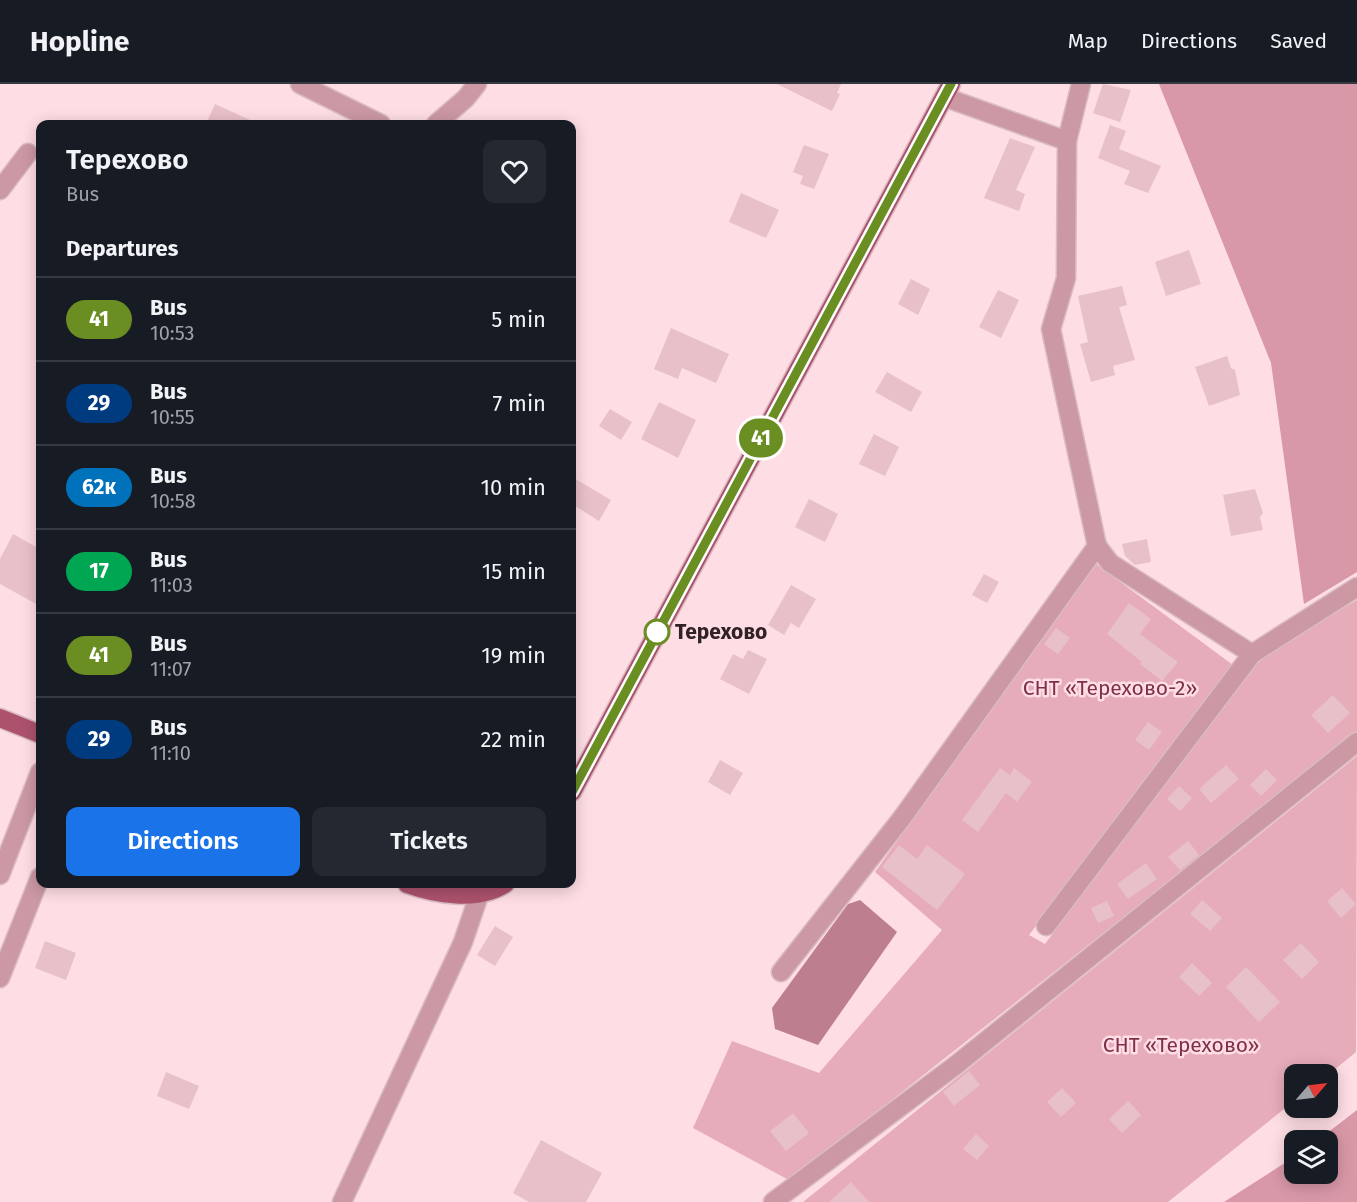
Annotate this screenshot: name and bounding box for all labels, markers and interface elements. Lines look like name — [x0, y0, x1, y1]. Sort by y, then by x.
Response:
text: Hopline — [30, 25, 130, 58]
text: Map — [1068, 28, 1108, 54]
text: Directions — [1141, 28, 1237, 54]
text: Saved — [1270, 28, 1327, 54]
button: heart — [483, 140, 546, 203]
text: Терехово — [66, 143, 189, 176]
text: Bus — [66, 182, 99, 206]
text: Departures — [66, 235, 178, 262]
text: Bus — [150, 294, 187, 321]
text: 41 — [89, 306, 109, 332]
text: 5 min — [491, 306, 546, 333]
text: 10:53 — [150, 321, 195, 345]
text: Bus — [150, 378, 187, 405]
text: 29 — [88, 390, 110, 416]
text: 7 min — [492, 390, 546, 417]
text: 10:55 — [150, 405, 195, 429]
line badge: 41 — [734, 418, 788, 458]
text: 41 — [751, 425, 771, 451]
text: Bus — [150, 462, 187, 489]
text: 62к — [82, 474, 116, 500]
text: 10 min — [480, 474, 546, 501]
text: 10:58 — [150, 489, 196, 513]
text: Bus — [150, 546, 187, 573]
text: 17 — [89, 558, 109, 584]
text: 15 min — [482, 558, 546, 585]
text: 11:03 — [150, 573, 193, 597]
marker: Терехово — [644, 619, 670, 645]
place label: Терехово — [675, 619, 767, 645]
text: Bus — [150, 630, 187, 657]
text: 41 — [89, 642, 109, 668]
text: 19 min — [481, 642, 546, 669]
text: 11:07 — [150, 657, 191, 681]
park label: СНТ «Терехово-2» — [1023, 675, 1197, 701]
text: Bus — [150, 714, 187, 741]
text: 29 — [88, 726, 110, 752]
text: 22 min — [480, 726, 546, 753]
text: 11:10 — [150, 741, 191, 765]
button: Directions — [66, 807, 300, 876]
button: Tickets — [312, 807, 546, 876]
park label: СНТ «Терехово» — [1103, 1032, 1259, 1058]
north arrow — [1284, 1064, 1338, 1118]
map controls — [1284, 1064, 1338, 1184]
button: layers — [1284, 1130, 1338, 1184]

